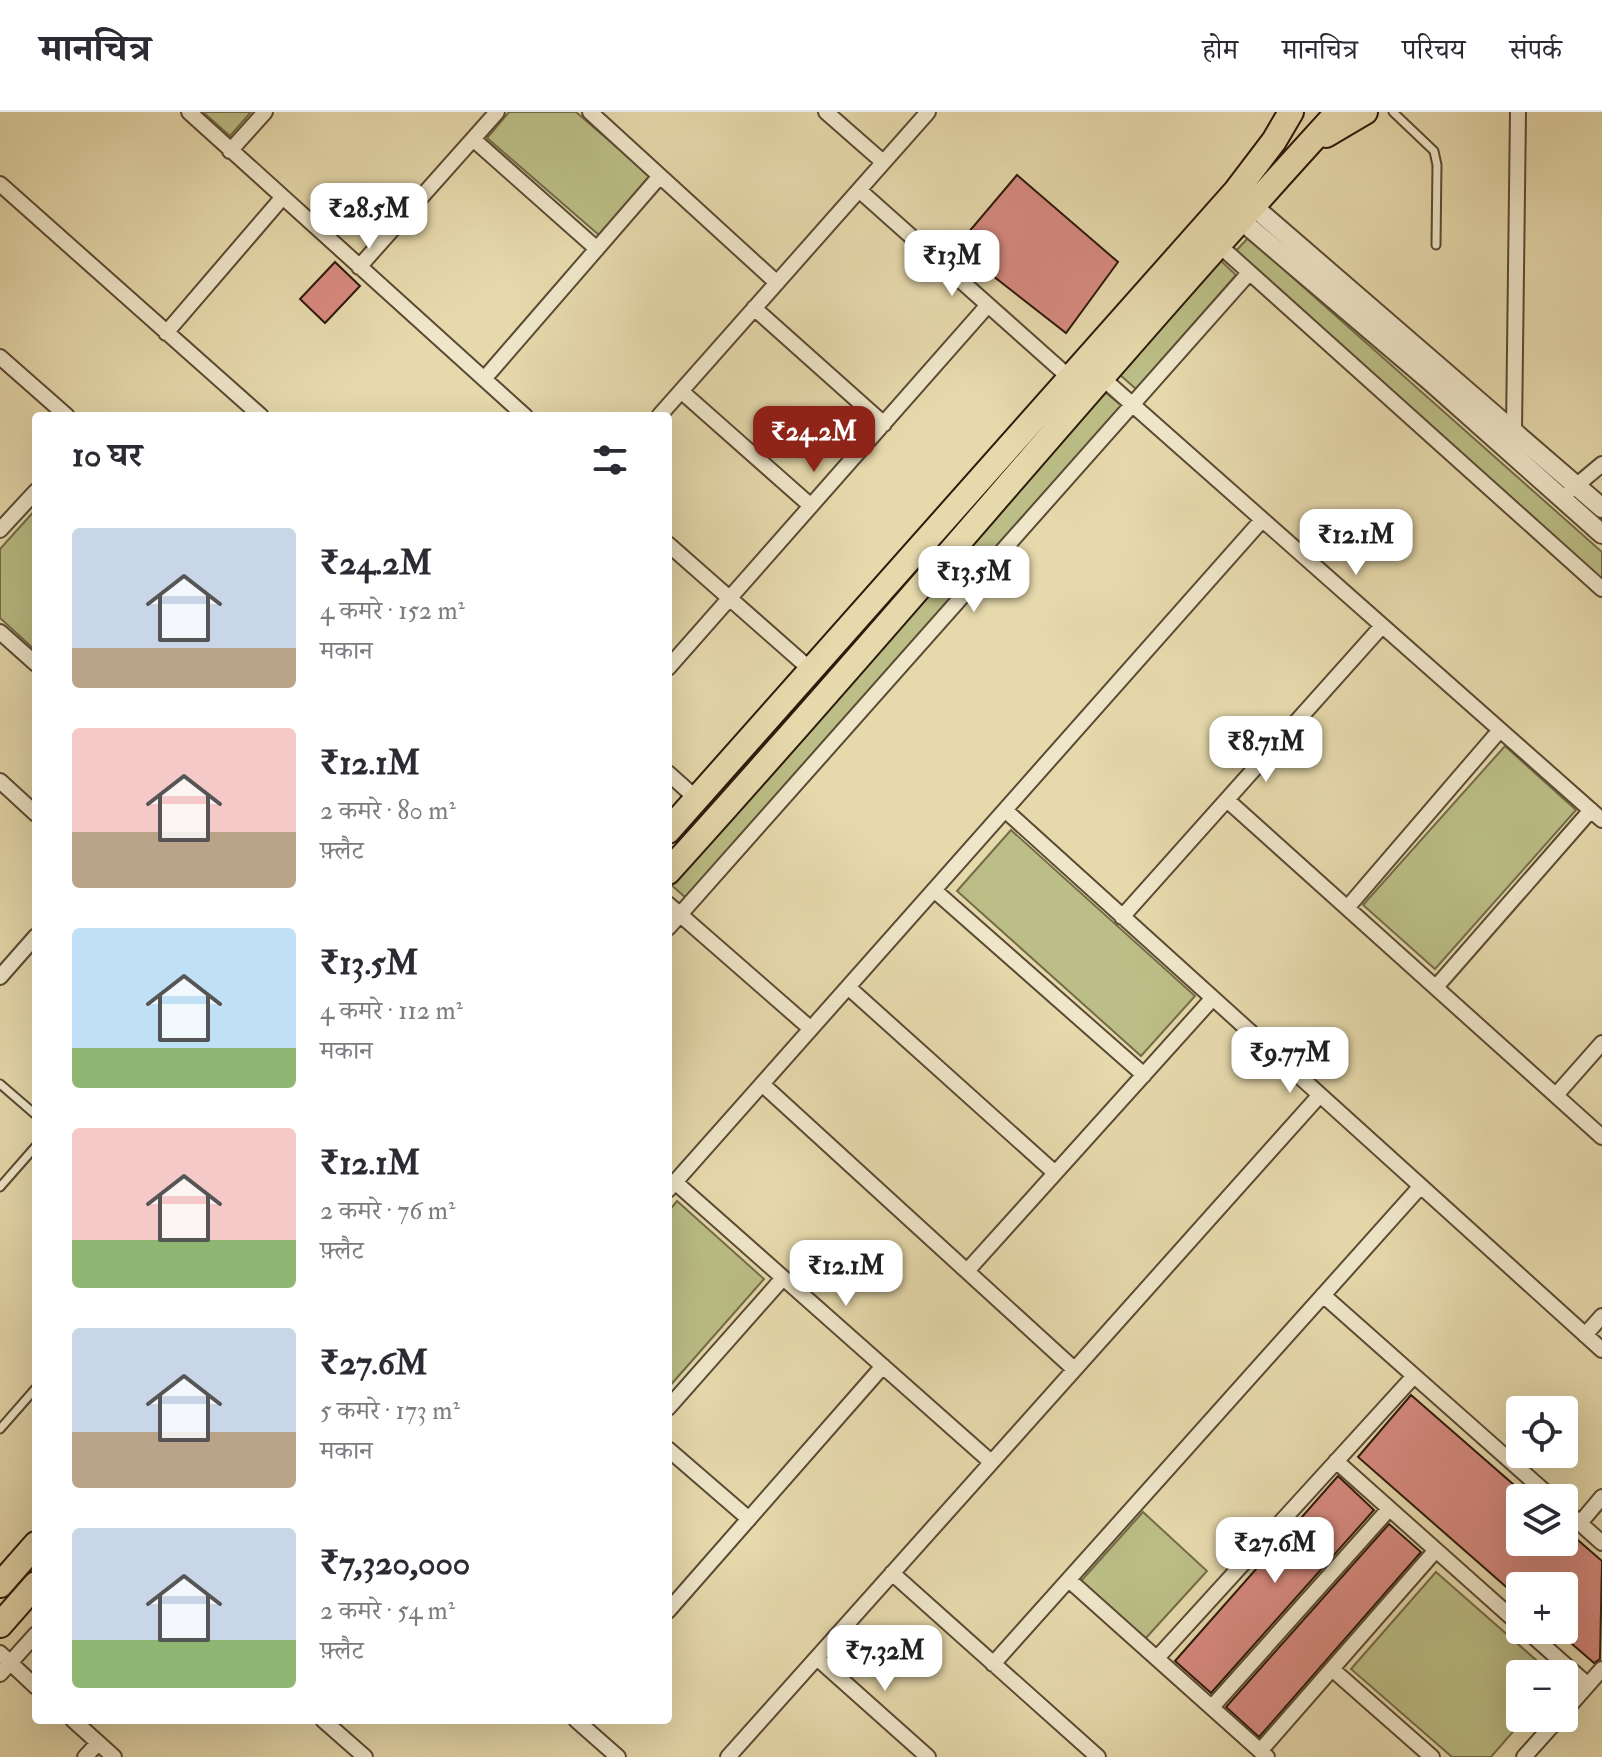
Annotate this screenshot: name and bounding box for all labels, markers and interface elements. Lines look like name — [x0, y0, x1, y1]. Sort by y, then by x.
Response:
text: मानचित्र — [40, 25, 151, 73]
text: होम — [1202, 33, 1238, 68]
text: मानचित्र — [1282, 33, 1358, 68]
text: परिचय — [1402, 33, 1465, 68]
text: संपर्क — [1509, 33, 1562, 68]
pin: ₹28.5M — [304, 183, 434, 251]
text: ₹28.5M — [328, 193, 410, 225]
pin: ₹13M — [905, 230, 999, 298]
text: ₹13M — [922, 240, 982, 272]
pin: ₹24.2M — [749, 406, 879, 474]
text: ₹24.2M — [771, 416, 857, 448]
text: 10 घर — [72, 434, 142, 477]
icon: filters — [588, 438, 632, 482]
pin: ₹12.1M — [1291, 509, 1421, 577]
text: ₹12.1M — [1318, 519, 1394, 551]
text: ₹24.2M — [320, 542, 432, 585]
pin: ₹13.5M — [909, 546, 1039, 614]
text: ₹13.5M — [936, 556, 1012, 588]
icon: home — [136, 560, 232, 656]
text: 4 कमरे · 152 m² — [320, 595, 465, 627]
text: मकान — [320, 635, 373, 667]
pin: ₹8.71M — [1201, 716, 1331, 784]
text: ₹8.71M — [1227, 726, 1305, 758]
text: ₹12.1M — [320, 742, 420, 785]
icon: home — [136, 760, 232, 856]
text: 2 कमरे · 80 m² — [320, 795, 456, 827]
text: फ़्लैट — [320, 835, 363, 867]
text: ₹13.5M — [320, 942, 418, 985]
icon: home — [136, 960, 232, 1056]
text: 4 कमरे · 112 m² — [320, 995, 463, 1027]
pin: ₹9.77M — [1225, 1027, 1355, 1095]
text: मकान — [320, 1035, 373, 1067]
text: ₹9.77M — [1249, 1037, 1331, 1069]
text: ₹12.1M — [320, 1142, 420, 1185]
icon: home — [136, 1160, 232, 1256]
text: 2 कमरे · 76 m² — [320, 1195, 455, 1227]
text: फ़्लैट — [320, 1235, 363, 1267]
pin: ₹12.1M — [781, 1240, 911, 1308]
text: ₹12.1M — [808, 1250, 884, 1282]
text: ₹27.6M — [320, 1342, 428, 1385]
icon: home — [136, 1360, 232, 1456]
text: 5 कमरे · 173 m² — [320, 1395, 460, 1427]
map controls — [1506, 1396, 1578, 1732]
button: locate — [1506, 1396, 1578, 1468]
text: मकान — [320, 1435, 373, 1467]
button: layers — [1506, 1484, 1578, 1556]
pin: ₹27.6M — [1210, 1517, 1340, 1585]
text: ₹27.6M — [1234, 1527, 1316, 1559]
text: ₹7,320,000 — [320, 1542, 470, 1585]
icon: home — [136, 1560, 232, 1656]
button: + — [1506, 1572, 1578, 1644]
text: 2 कमरे · 54 m² — [320, 1595, 455, 1627]
pin: ₹7.32M — [820, 1625, 950, 1693]
text: फ़्लैट — [320, 1635, 363, 1667]
text: ₹7.32M — [845, 1635, 925, 1667]
button: − — [1506, 1660, 1578, 1732]

